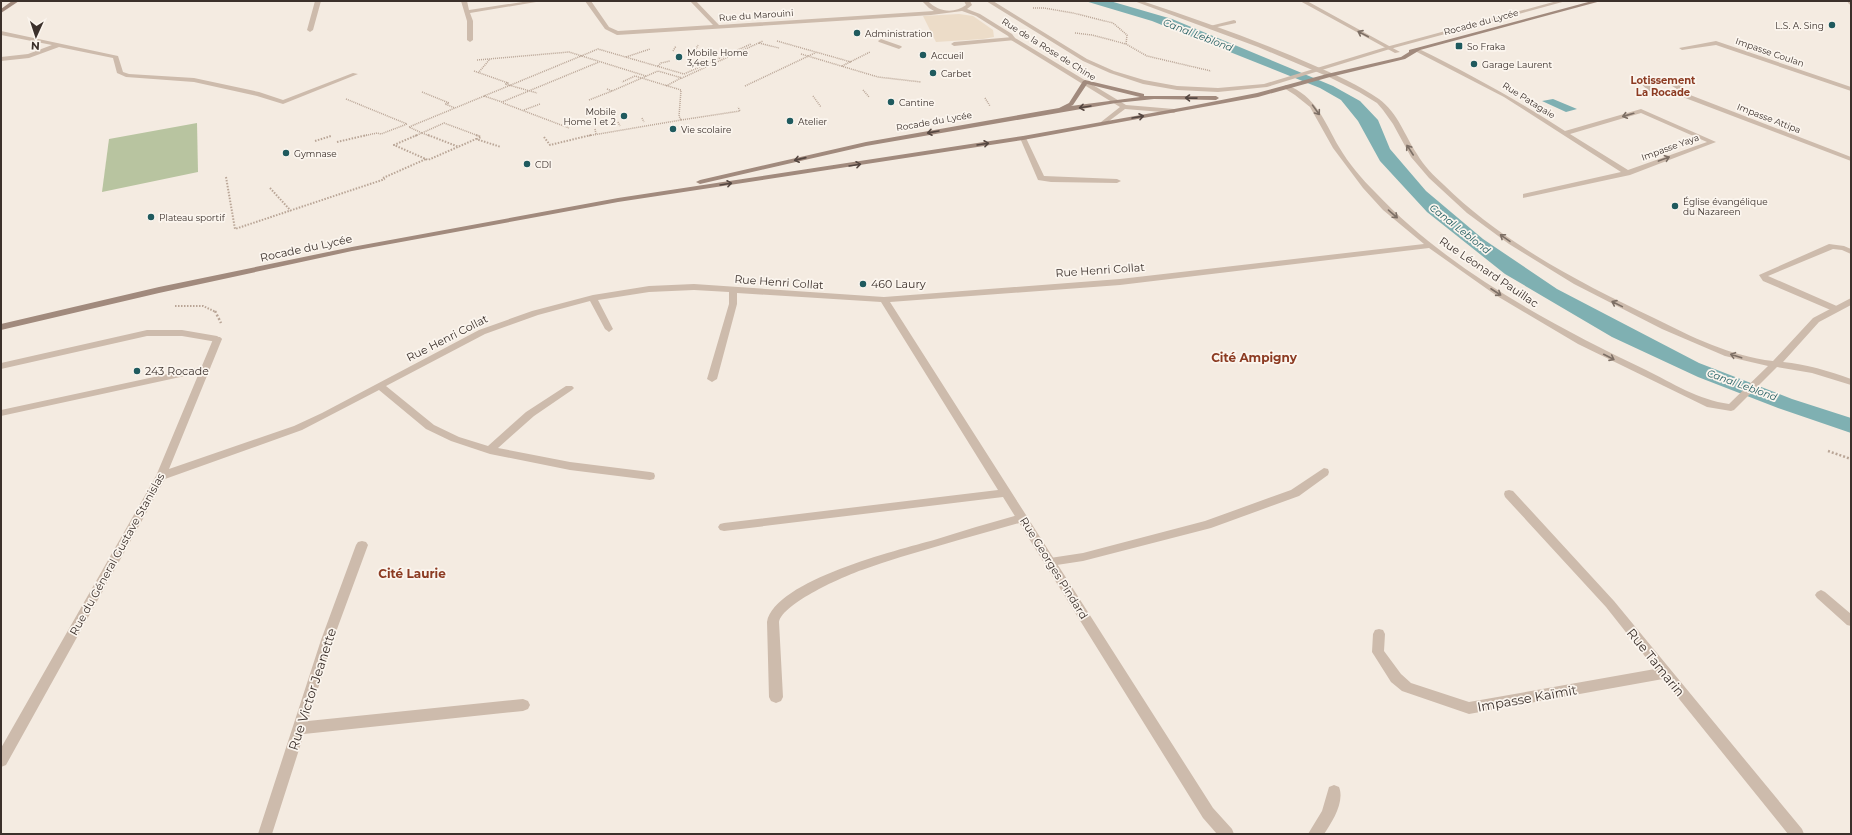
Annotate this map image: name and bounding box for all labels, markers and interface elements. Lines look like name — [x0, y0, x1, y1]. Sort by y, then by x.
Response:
street label: Rue du Marouini — [718, 7, 794, 23]
street label: Rocade du Lycée — [1442, 7, 1520, 37]
street label: Rue de la Rose de Chine — [1000, 15, 1099, 83]
north arrow — [16, 16, 56, 56]
water label: Canal Leblond — [1161, 16, 1235, 54]
place label: L.S. A. Sing — [1775, 20, 1824, 31]
marker: L.S. A. Sing — [1827, 20, 1837, 30]
marker: Administration — [852, 28, 862, 38]
place label: Administration — [865, 28, 932, 39]
one-way arrow — [1357, 30, 1369, 38]
street label: Impasse Coulan — [1734, 35, 1806, 69]
text: N — [31, 39, 40, 53]
marker: So Fraka — [1454, 41, 1464, 51]
place label: So Fraka — [1467, 41, 1505, 52]
place label: Mobile Home 3,4et 5 — [687, 47, 748, 68]
marker: Accueil — [918, 50, 928, 60]
place label: Accueil — [931, 50, 964, 61]
marker: Mobile Home 3,4et 5 — [674, 52, 684, 62]
marker: Garage Laurent — [1469, 59, 1479, 69]
place label: Garage Laurent — [1482, 59, 1552, 70]
marker: Carbet — [928, 68, 938, 78]
place label: Carbet — [941, 68, 972, 79]
district label: Lotissement La Rocade — [1631, 74, 1696, 99]
street label: Rue Patagaie — [1501, 79, 1558, 121]
one-way arrow — [1185, 94, 1198, 102]
marker: Cantine — [886, 97, 896, 107]
place label: Cantine — [899, 97, 935, 108]
street label: Impasse Attipa — [1735, 101, 1803, 135]
one-way arrow — [1079, 103, 1092, 111]
one-way arrow — [1312, 105, 1320, 116]
place label: Mobile Home 1 et 2 — [564, 106, 617, 127]
street label: Rocade du Lycée — [895, 109, 973, 133]
marker: Mobile Home 1 et 2 — [619, 111, 629, 121]
one-way arrow — [1622, 112, 1635, 119]
one-way arrow — [1132, 113, 1145, 121]
marker: Atelier — [785, 116, 795, 126]
place label: Atelier — [798, 116, 828, 127]
marker: Vie scolaire — [668, 124, 678, 134]
place label: Vie scolaire — [681, 124, 732, 135]
one-way arrow — [926, 128, 939, 136]
street label: Impasse Yaya — [1640, 131, 1700, 163]
one-way arrow — [976, 140, 989, 148]
one-way arrow — [1406, 144, 1414, 156]
marker: Gymnase — [281, 148, 291, 158]
place label: Gymnase — [294, 148, 337, 159]
one-way arrow — [794, 155, 807, 163]
one-way arrow — [1657, 155, 1669, 163]
marker: CDI — [522, 159, 532, 169]
place label: CDI — [535, 159, 552, 170]
one-way arrow — [848, 160, 861, 168]
one-way arrow — [719, 180, 732, 188]
place label: Église évangélique du Nazareen — [1683, 196, 1768, 217]
water label: Canal Leblond — [1427, 201, 1493, 257]
marker: Église évangélique du Nazareen — [1670, 201, 1680, 211]
one-way arrow — [1388, 209, 1398, 218]
marker: Plateau sportif — [146, 212, 156, 222]
place label: Plateau sportif — [159, 212, 226, 223]
street label: Rocade du Lycée — [259, 231, 354, 265]
street label: Rue Léonard Pauillac — [1437, 234, 1541, 310]
one-way arrow — [1500, 234, 1511, 242]
street label: Rue Henri Collat — [1055, 260, 1146, 280]
street label: Rue Henri Collat — [734, 272, 825, 292]
place label: 460 Laury — [871, 277, 926, 291]
marker: 460 Laury — [858, 279, 868, 289]
one-way arrow — [1491, 288, 1502, 296]
one-way arrow — [1611, 300, 1623, 307]
street label: Rue Henri Collat — [404, 311, 490, 365]
district label: Cité Ampigny — [1211, 350, 1298, 365]
one-way arrow — [1730, 352, 1743, 359]
one-way arrow — [1603, 354, 1615, 361]
place label: 243 Rocade — [145, 364, 209, 378]
marker: 243 Rocade — [132, 366, 142, 376]
water label: Canal Leblond — [1705, 366, 1779, 404]
street label: Rue du Géneral Gustave Stanislas — [66, 470, 168, 638]
street label: Rue Georges Pindard — [1017, 514, 1091, 622]
district label: Cité Laurie — [378, 566, 446, 581]
street label: Rue Tamarin — [1624, 625, 1688, 699]
street label: Rue Victor Jeanette — [285, 626, 339, 752]
street label: Impasse Kaïmit — [1476, 681, 1578, 715]

